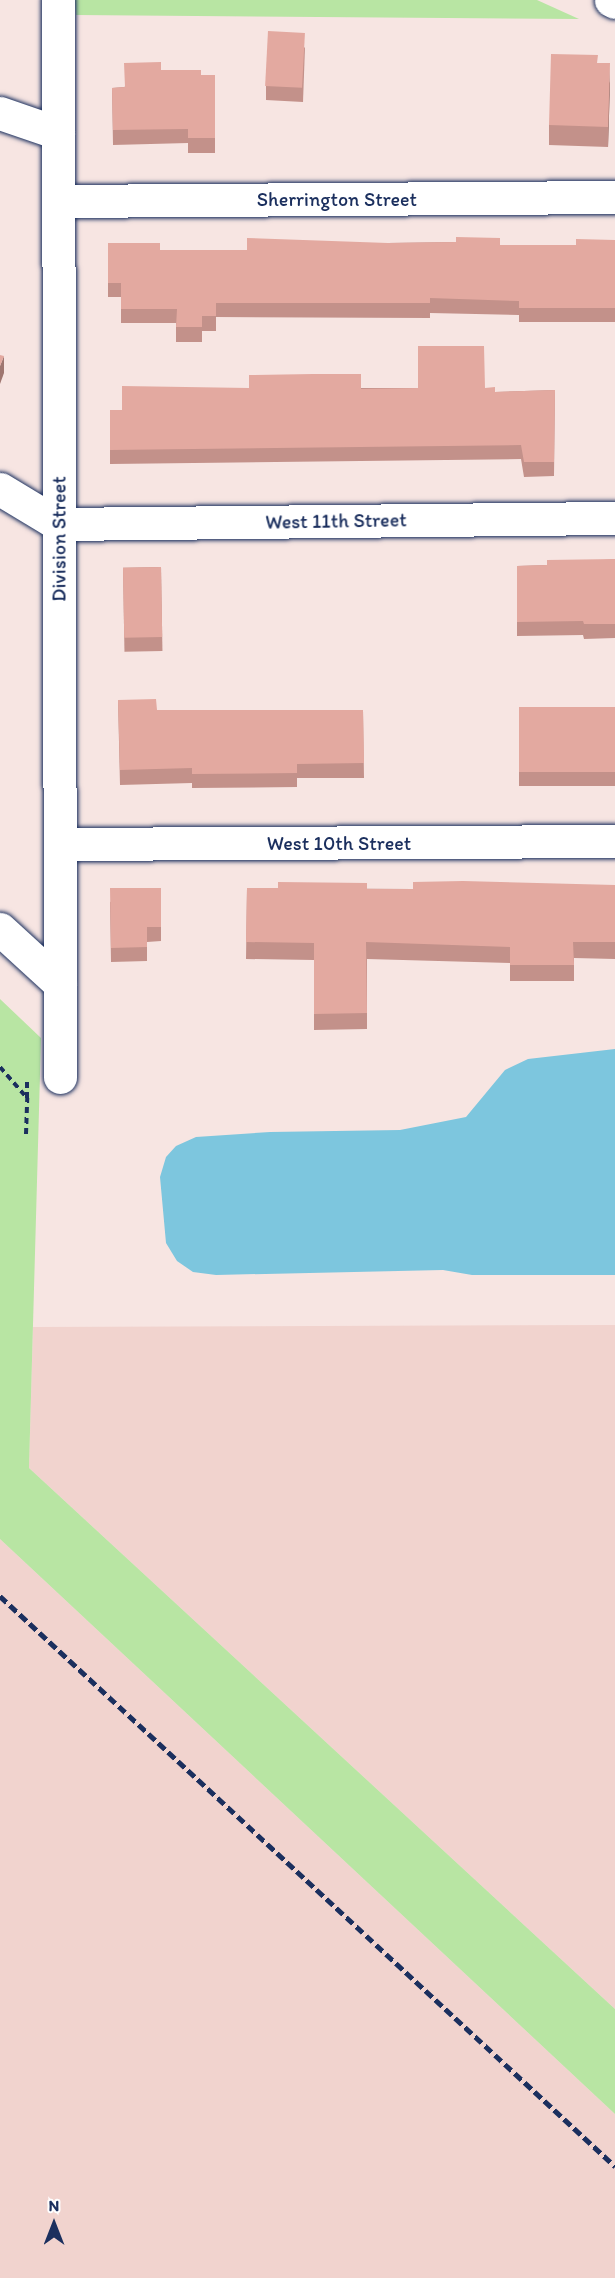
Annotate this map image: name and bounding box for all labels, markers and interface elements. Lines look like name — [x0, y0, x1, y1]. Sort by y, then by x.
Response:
street label: Sherrington Street — [257, 187, 417, 211]
street label: Division Street — [47, 476, 71, 602]
street label: West 11th Street — [266, 508, 406, 534]
street label: West 10th Street — [267, 831, 411, 855]
north arrow — [24, 2194, 84, 2254]
text: N — [49, 2196, 59, 2215]

